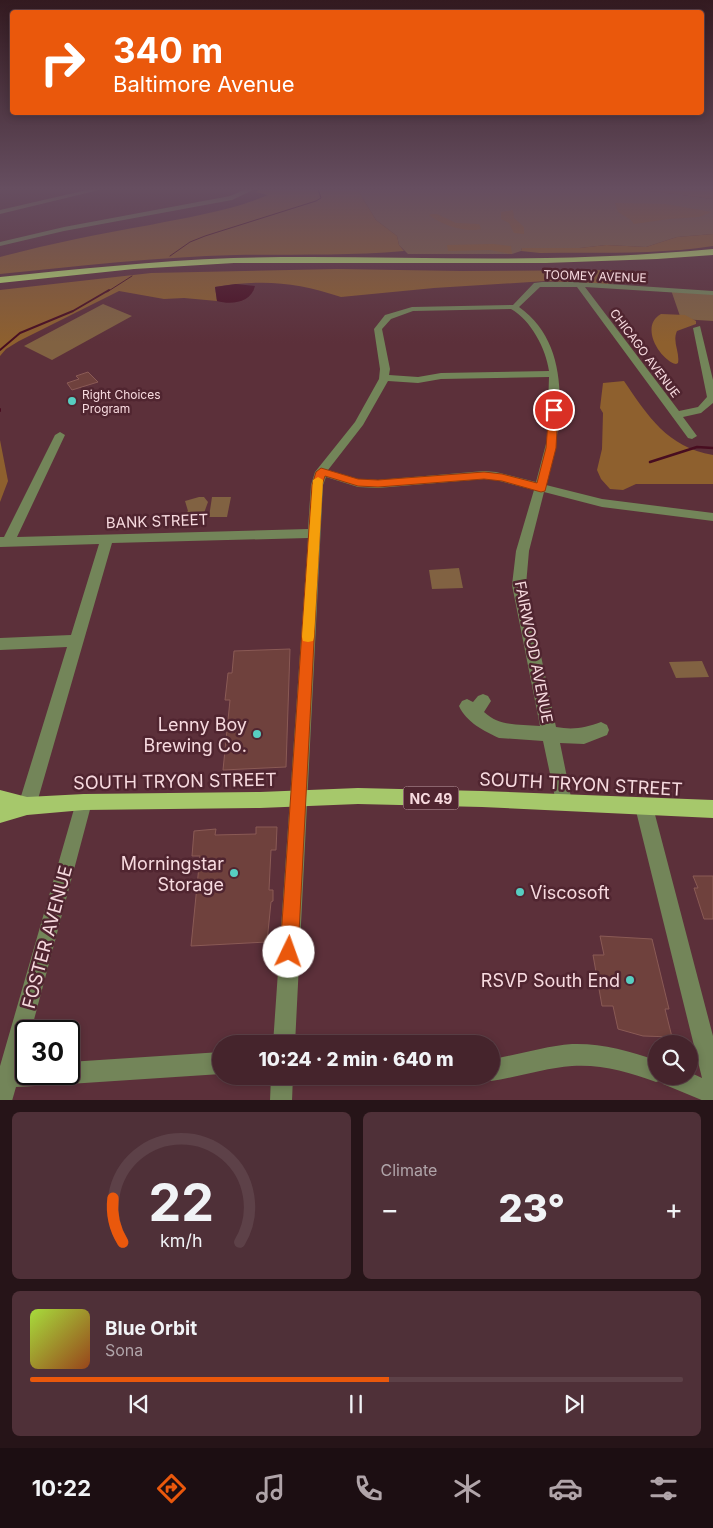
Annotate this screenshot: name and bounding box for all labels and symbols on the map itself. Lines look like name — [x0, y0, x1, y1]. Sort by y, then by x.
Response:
street label: TOOMEY AVENUE — [543, 267, 647, 285]
street label: CHICAGO AVENUE — [607, 306, 683, 400]
place label: Right Choices Program — [82, 387, 161, 416]
pin — [533, 389, 575, 431]
marker: Right Choices Program — [66, 395, 78, 407]
street label: BANK STREET — [105, 510, 209, 532]
street label: FAIRWOOD AVENUE — [511, 579, 557, 725]
place label: Lenny Boy Brewing Co. — [144, 714, 247, 756]
marker: Lenny Boy Brewing Co. — [251, 728, 263, 740]
street label: SOUTH TRYON STREET — [479, 768, 683, 800]
street label: SOUTH TRYON STREET — [73, 769, 277, 793]
road number: NC 49 — [404, 786, 458, 810]
place label: Morningstar Storage — [121, 853, 224, 895]
street label: FOSTER AVENUE — [18, 863, 76, 1011]
marker: Morningstar Storage — [228, 867, 240, 879]
place label: Viscosoft — [530, 882, 610, 903]
marker: Viscosoft — [514, 886, 526, 898]
position arrow — [262, 925, 314, 977]
place label: RSVP South End — [481, 970, 620, 991]
marker: RSVP South End — [624, 974, 636, 986]
speed limit sign: 30 — [15, 1020, 80, 1085]

